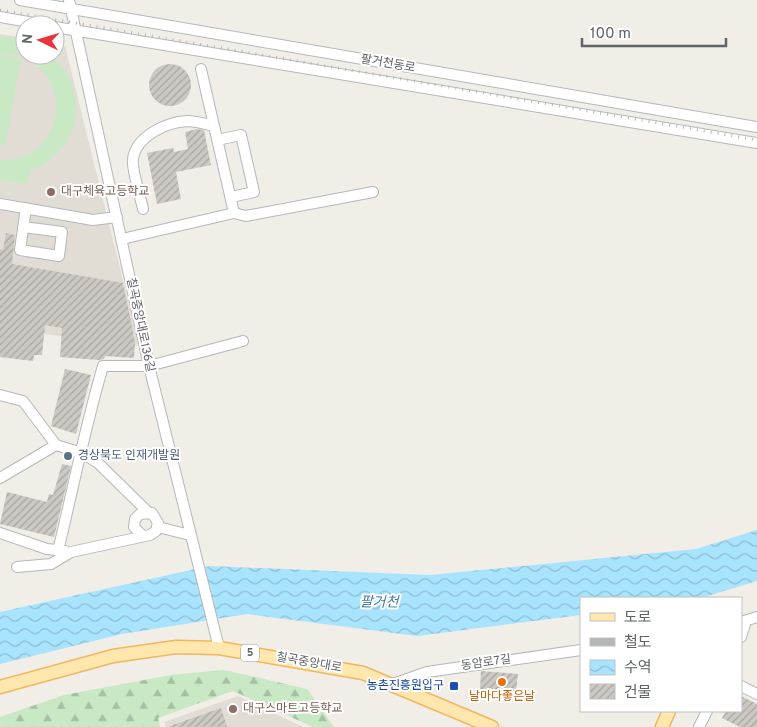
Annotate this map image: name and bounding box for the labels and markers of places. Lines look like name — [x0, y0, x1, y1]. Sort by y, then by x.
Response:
place label: 대구체육고등학교 — [61, 184, 149, 200]
marker: 대구체육고등학교 — [45, 186, 57, 198]
place label: 경상북도 인재개발원 — [78, 448, 180, 464]
marker: 경상북도 인재개발원 — [62, 450, 74, 462]
marker: 날마다좋은날 — [496, 676, 508, 688]
place label: 농촌진흥원입구 — [367, 678, 444, 694]
marker: 농촌진흥원입구 — [448, 680, 460, 692]
place label: 날마다좋은날 — [469, 689, 535, 705]
place label: 대구스마트고등학교 — [243, 701, 342, 717]
marker: 대구스마트고등학교 — [227, 703, 239, 715]

